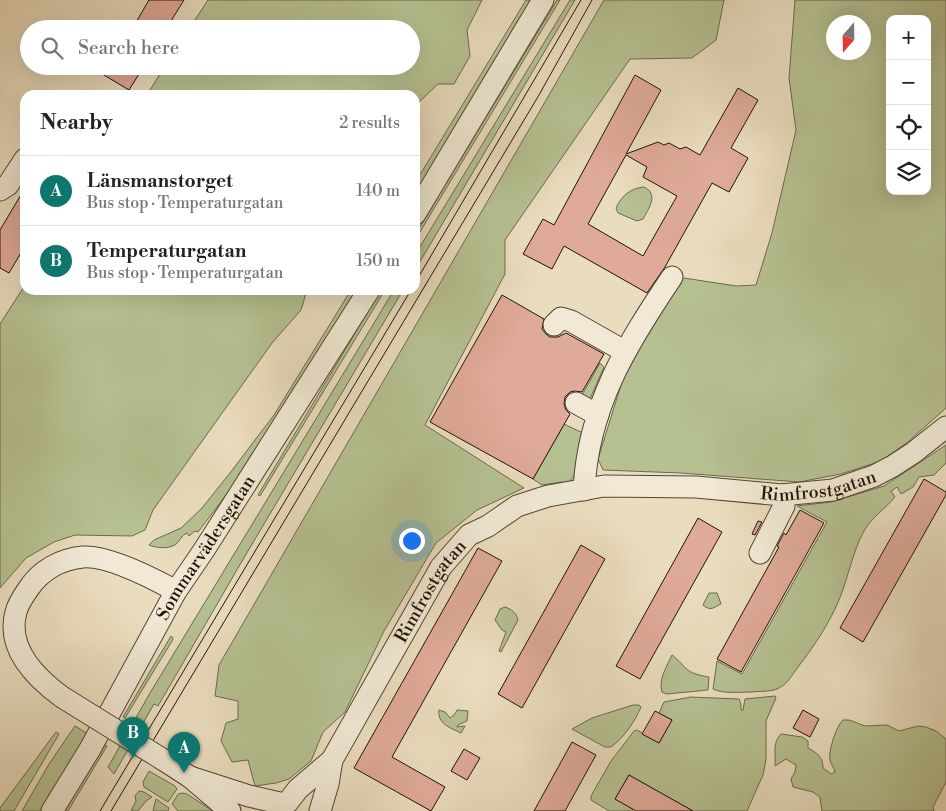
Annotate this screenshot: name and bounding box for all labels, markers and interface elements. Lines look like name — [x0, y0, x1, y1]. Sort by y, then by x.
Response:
north arrow — [826, 15, 871, 60]
map controls — [886, 15, 931, 195]
button: + — [886, 15, 931, 60]
search box — [20, 20, 420, 75]
icon: search — [38, 34, 66, 62]
text: Search here — [78, 36, 179, 60]
button: − — [886, 60, 931, 105]
button: locate — [886, 105, 931, 150]
text: Nearby — [40, 110, 113, 136]
text: 2 results — [339, 113, 400, 133]
button: layers — [886, 150, 931, 195]
text: Länsmanstorget — [87, 169, 233, 193]
text: A — [50, 181, 62, 201]
text: 140 m — [356, 181, 400, 201]
text: Bus stop · Temperaturgatan — [87, 193, 283, 213]
text: Temperaturgatan — [87, 239, 246, 263]
text: B — [50, 251, 62, 271]
text: 150 m — [356, 251, 400, 271]
text: Bus stop · Temperaturgatan — [87, 263, 283, 283]
street label: Rimfrostgatan — [759, 465, 879, 507]
street label: Sommarvädersgatan — [151, 471, 260, 624]
your location — [399, 528, 425, 554]
street label: Rimfrostgatan — [389, 535, 471, 647]
pin: B — [117, 717, 149, 758]
pin: A — [168, 732, 200, 773]

